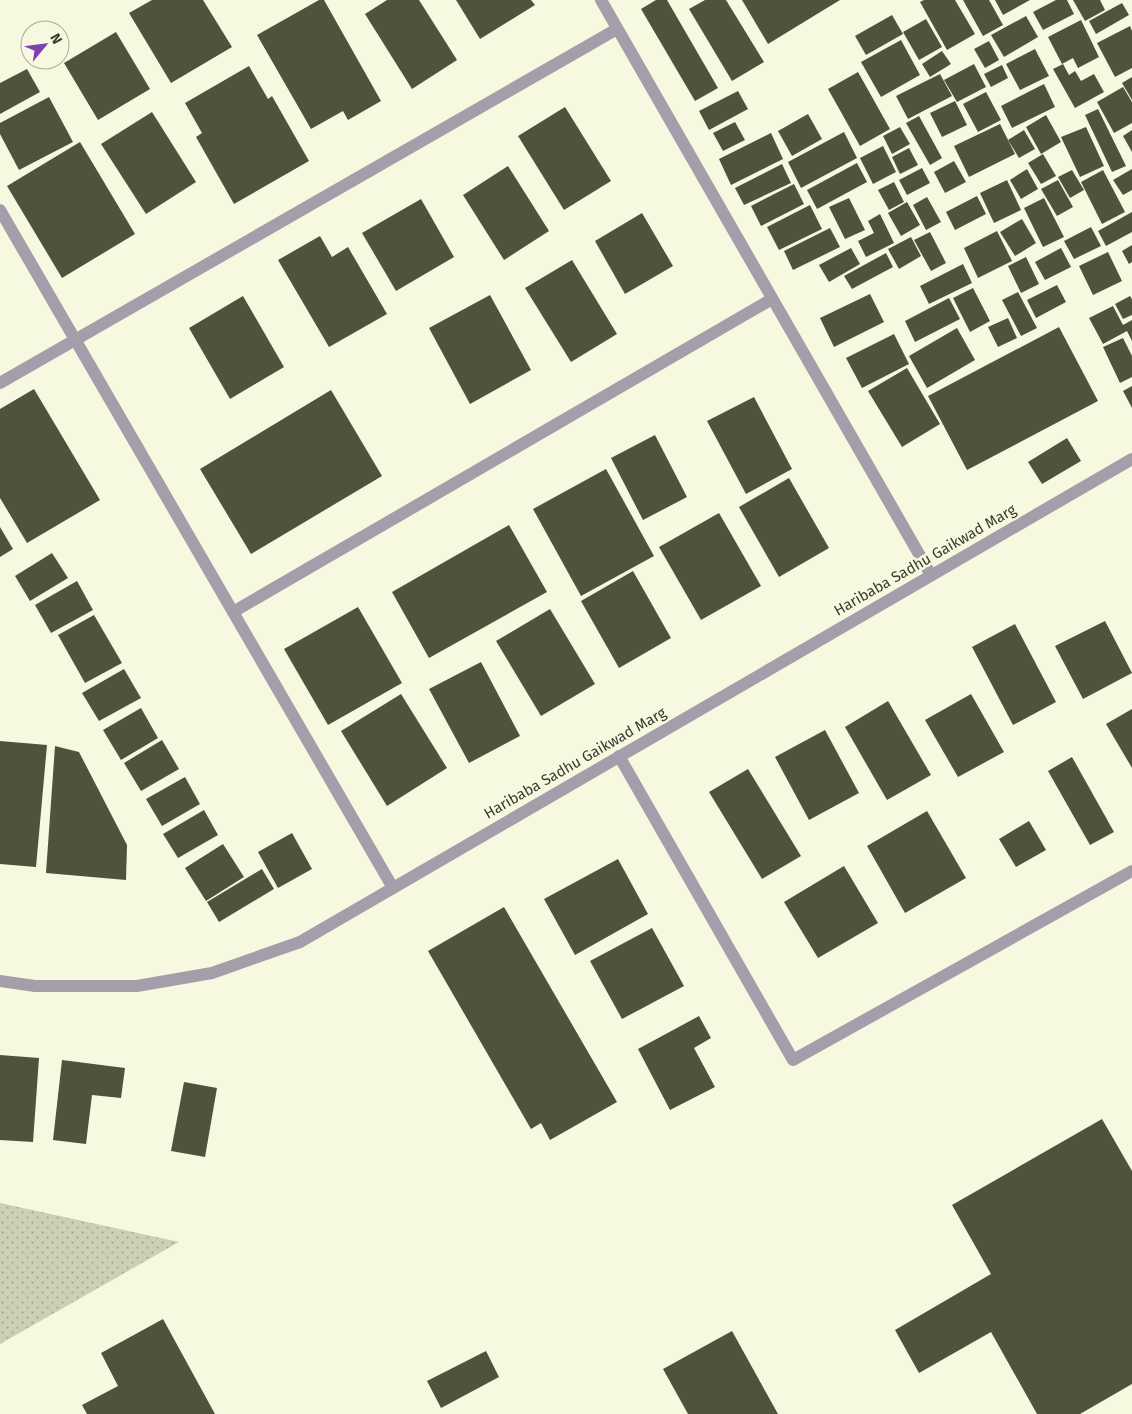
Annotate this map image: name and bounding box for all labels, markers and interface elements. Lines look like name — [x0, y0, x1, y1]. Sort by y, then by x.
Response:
north arrow — [20, 20, 70, 70]
text: N — [46, 31, 66, 47]
street label: Haribaba Sadhu Gaikwad Marg — [831, 500, 1019, 620]
street label: Haribaba Sadhu Gaikwad Marg — [481, 703, 669, 823]

